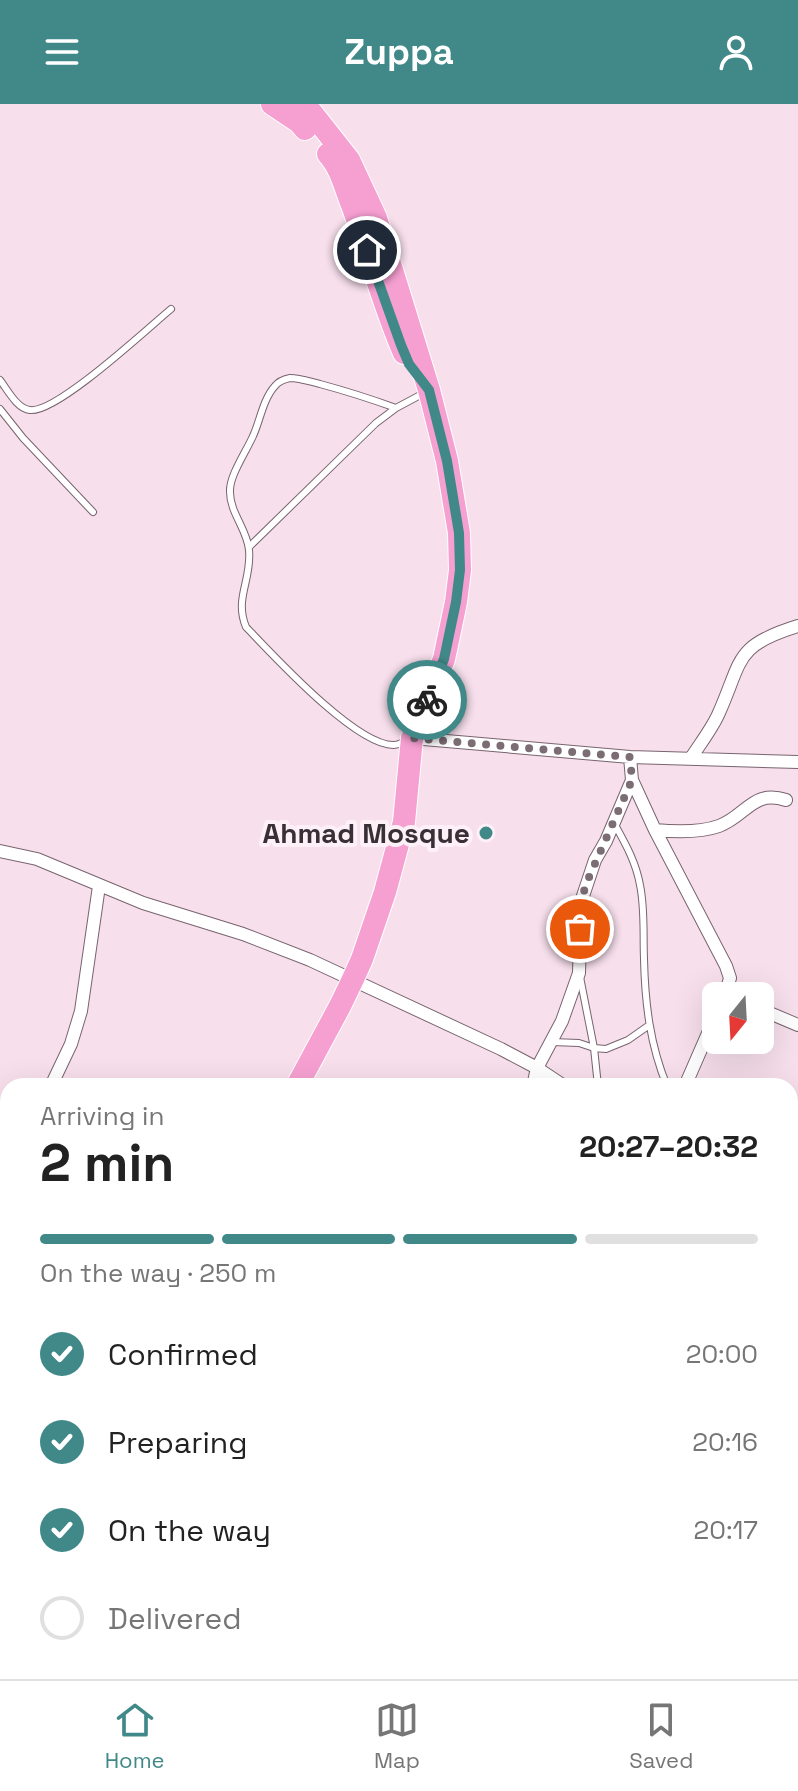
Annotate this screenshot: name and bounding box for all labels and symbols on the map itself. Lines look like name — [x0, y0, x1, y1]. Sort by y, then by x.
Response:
pin — [333, 216, 401, 284]
courier — [387, 660, 467, 740]
place label: Ahmad Mosque — [262, 815, 470, 851]
marker: Ahmad Mosque — [477, 824, 495, 842]
pin — [546, 895, 614, 963]
north arrow — [702, 982, 774, 1054]

